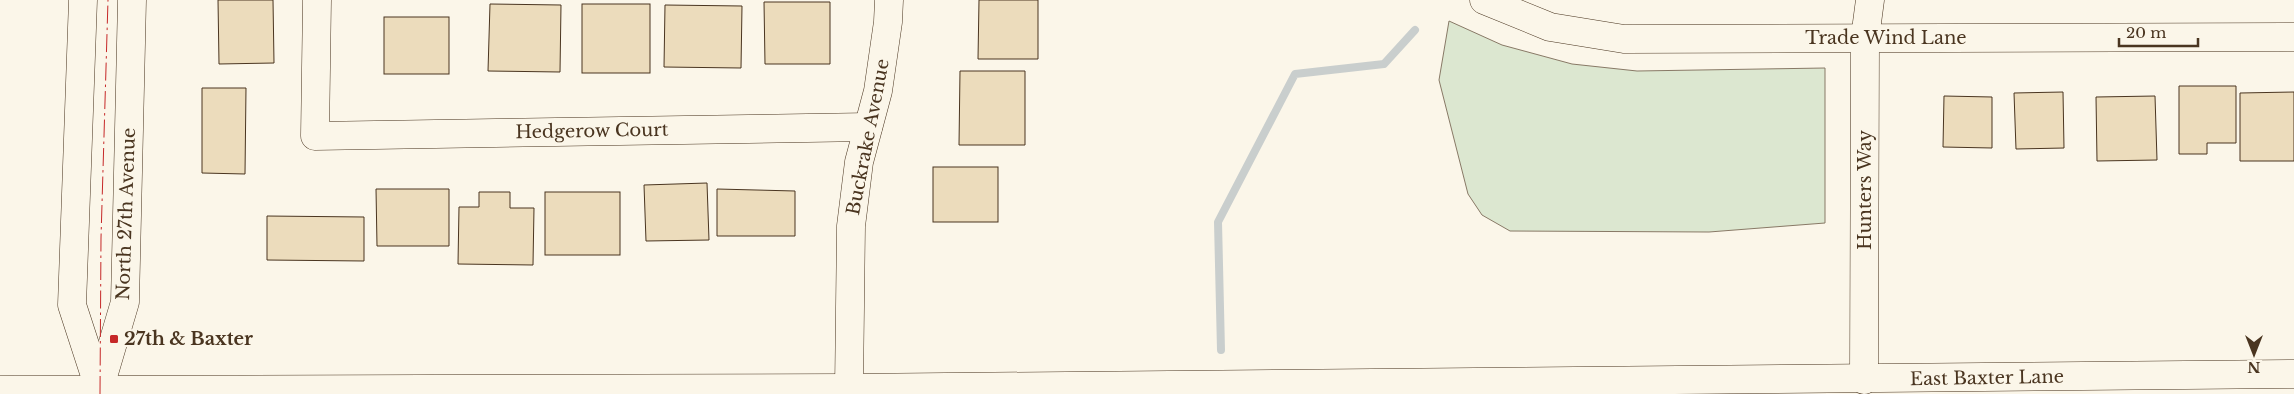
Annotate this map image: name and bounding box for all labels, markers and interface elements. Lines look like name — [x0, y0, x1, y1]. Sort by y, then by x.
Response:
scale bar — [2119, 15, 2198, 47]
text: 20 m — [2126, 23, 2166, 42]
street label: Trade Wind Lane — [1805, 27, 1967, 49]
street label: Buckrake Avenue — [842, 57, 894, 217]
street label: Hedgerow Court — [515, 119, 669, 143]
street label: North 27th Avenue — [112, 127, 140, 301]
street label: Hunters Way — [1854, 130, 1876, 250]
place label: 27th & Baxter — [124, 328, 253, 350]
north arrow — [2229, 329, 2279, 379]
marker: 27th & Baxter — [108, 333, 120, 345]
text: N — [2247, 358, 2261, 376]
street label: East Baxter Lane — [1910, 366, 2064, 390]

